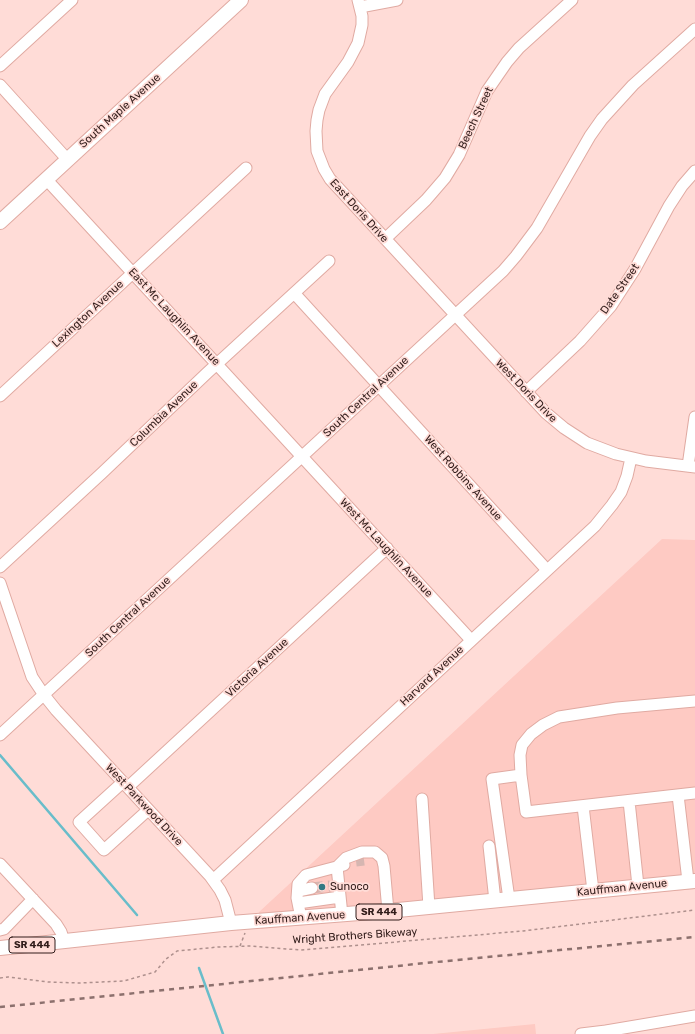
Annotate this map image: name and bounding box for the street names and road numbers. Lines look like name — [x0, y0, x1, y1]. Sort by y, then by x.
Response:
street label: South Maple Avenue — [77, 71, 163, 151]
street label: Beech Street — [456, 85, 496, 151]
street label: East Doris Drive — [327, 177, 391, 245]
street label: Date Street — [598, 261, 642, 317]
street label: East Mc Laughlin Avenue — [125, 266, 223, 368]
street label: Lexington Avenue — [50, 278, 126, 350]
street label: South Central Avenue — [321, 354, 411, 440]
street label: West Doris Drive — [492, 357, 560, 425]
street label: Columbia Avenue — [127, 378, 201, 450]
street label: West Robbins Avenue — [421, 433, 505, 523]
street label: West Mc Laughlin Avenue — [337, 496, 435, 600]
street label: South Central Avenue — [83, 574, 173, 660]
street label: Victoria Avenue — [223, 636, 291, 700]
street label: Harvard Avenue — [398, 643, 466, 709]
street label: West Parkwood Drive — [103, 761, 185, 849]
street label: Kauffman Avenue — [576, 877, 668, 899]
road number: SR 444 — [356, 904, 402, 920]
street label: Kauffman Avenue — [254, 908, 346, 928]
street label: Wright Brothers Bikeway — [292, 925, 418, 947]
road number: SR 444 — [9, 937, 55, 953]

